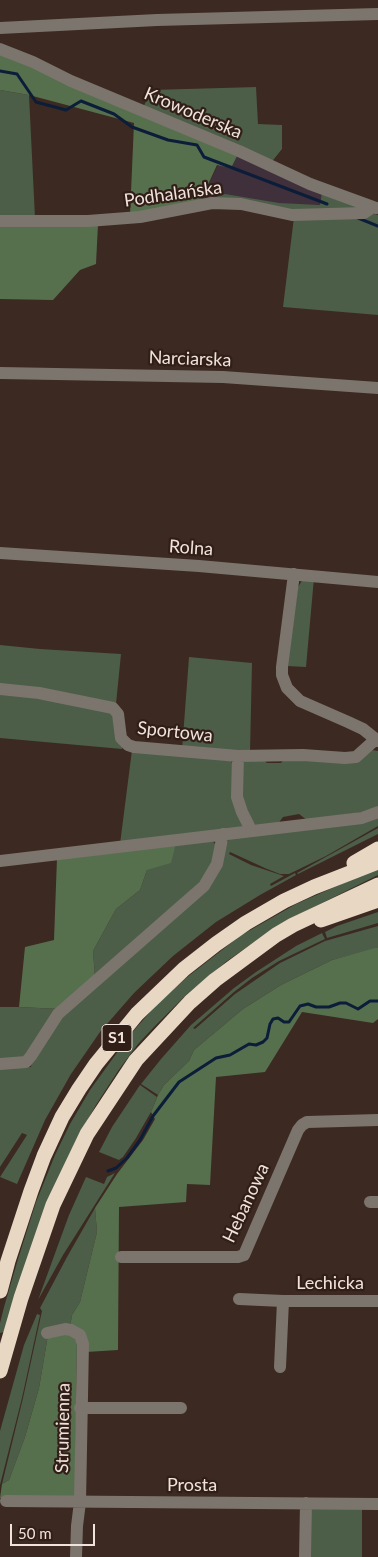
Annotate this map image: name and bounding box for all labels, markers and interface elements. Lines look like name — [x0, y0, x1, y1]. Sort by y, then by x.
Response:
street label: Krowoderska — [141, 83, 245, 143]
street label: Podhalańska — [123, 176, 223, 212]
street label: Narciarska — [148, 347, 232, 371]
street label: Rolna — [168, 536, 214, 560]
street label: Sportowa — [136, 717, 214, 747]
road number: S1 — [102, 1024, 132, 1052]
street label: Hebanowa — [218, 1160, 274, 1246]
street label: Lechicka — [296, 1272, 364, 1294]
street label: Strumienna — [51, 1383, 75, 1473]
street label: Prosta — [167, 1474, 217, 1496]
scale bar — [12, 1514, 98, 1546]
text: 50 m — [18, 1524, 52, 1542]

